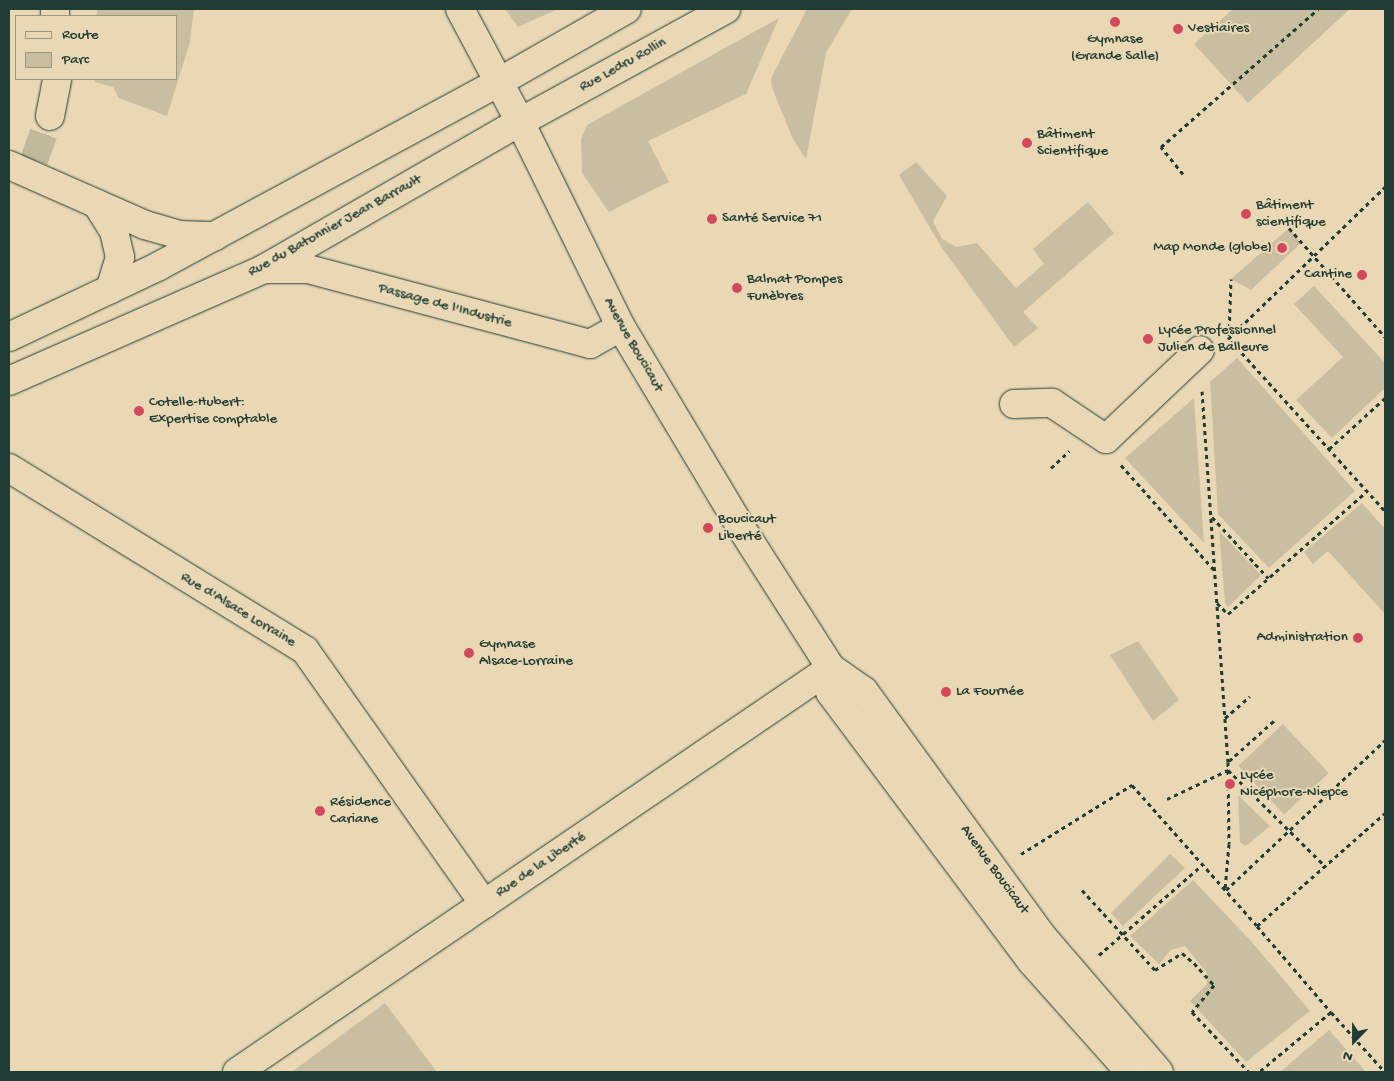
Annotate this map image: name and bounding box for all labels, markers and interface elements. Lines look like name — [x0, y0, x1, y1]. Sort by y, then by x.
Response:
legend — [15, 15, 178, 80]
marker: Gymnase (Grande Salle) — [1109, 16, 1121, 28]
place label: Vestiaires — [1188, 20, 1249, 38]
marker: Vestiaires — [1172, 23, 1184, 35]
text: Route — [62, 26, 99, 44]
place label: Gymnase (Grande Salle) — [1071, 30, 1159, 65]
street label: Rue Ledru Rollin — [576, 34, 670, 96]
text: Parc — [62, 51, 89, 69]
place label: Bâtiment Scientifique — [1037, 125, 1108, 160]
marker: Bâtiment Scientifique — [1021, 137, 1033, 149]
street label: Rue du Batonnier Jean Barrault — [245, 171, 425, 281]
place label: Bâtiment scientifique — [1256, 196, 1326, 231]
marker: Bâtiment scientifique — [1240, 208, 1252, 220]
place label: Santé Service 71 — [722, 210, 822, 228]
marker: Santé Service 71 — [706, 213, 718, 225]
place label: Map Monde (globe) — [1153, 239, 1272, 257]
marker: Map Monde (globe) — [1276, 242, 1288, 254]
place label: Cantine — [1304, 266, 1352, 284]
marker: Cantine — [1356, 269, 1368, 281]
place label: Balmat Pompes Funèbres — [747, 270, 842, 305]
street label: Passage de l'Industrie — [376, 280, 514, 332]
marker: Balmat Pompes Funèbres — [731, 282, 743, 294]
street label: Avenue Boucicaut — [599, 295, 667, 395]
place label: Lycée Professionnel Julien de Balleure — [1158, 321, 1276, 356]
marker: Lycée Professionnel Julien de Balleure — [1142, 333, 1154, 345]
place label: Cotelle-Hubert: Expertise comptable — [149, 393, 277, 428]
marker: Cotelle-Hubert: Expertise comptable — [133, 405, 145, 417]
place label: Boucicaut Liberté — [718, 510, 775, 545]
marker: Boucicaut Liberté — [702, 522, 714, 534]
street label: Rue d'Alsace Lorraine — [177, 568, 299, 652]
place label: Administration — [1257, 629, 1348, 647]
marker: Administration — [1352, 632, 1364, 644]
place label: Gymnase Alsace-Lorraine — [479, 635, 573, 670]
marker: Gymnase Alsace-Lorraine — [463, 647, 475, 659]
place label: La Fournée — [956, 683, 1024, 701]
marker: La Fournée — [940, 686, 952, 698]
place label: Lycée Nicéphore-Niepce — [1240, 766, 1348, 801]
marker: Lycée Nicéphore-Niepce — [1224, 778, 1236, 790]
place label: Résidence Cariane — [330, 793, 391, 828]
marker: Résidence Cariane — [314, 805, 326, 817]
street label: Avenue Boucicaut — [956, 822, 1032, 918]
street label: Rue de la Liberté — [492, 828, 590, 902]
north arrow — [1329, 1016, 1379, 1066]
text: N — [1341, 1046, 1356, 1065]

